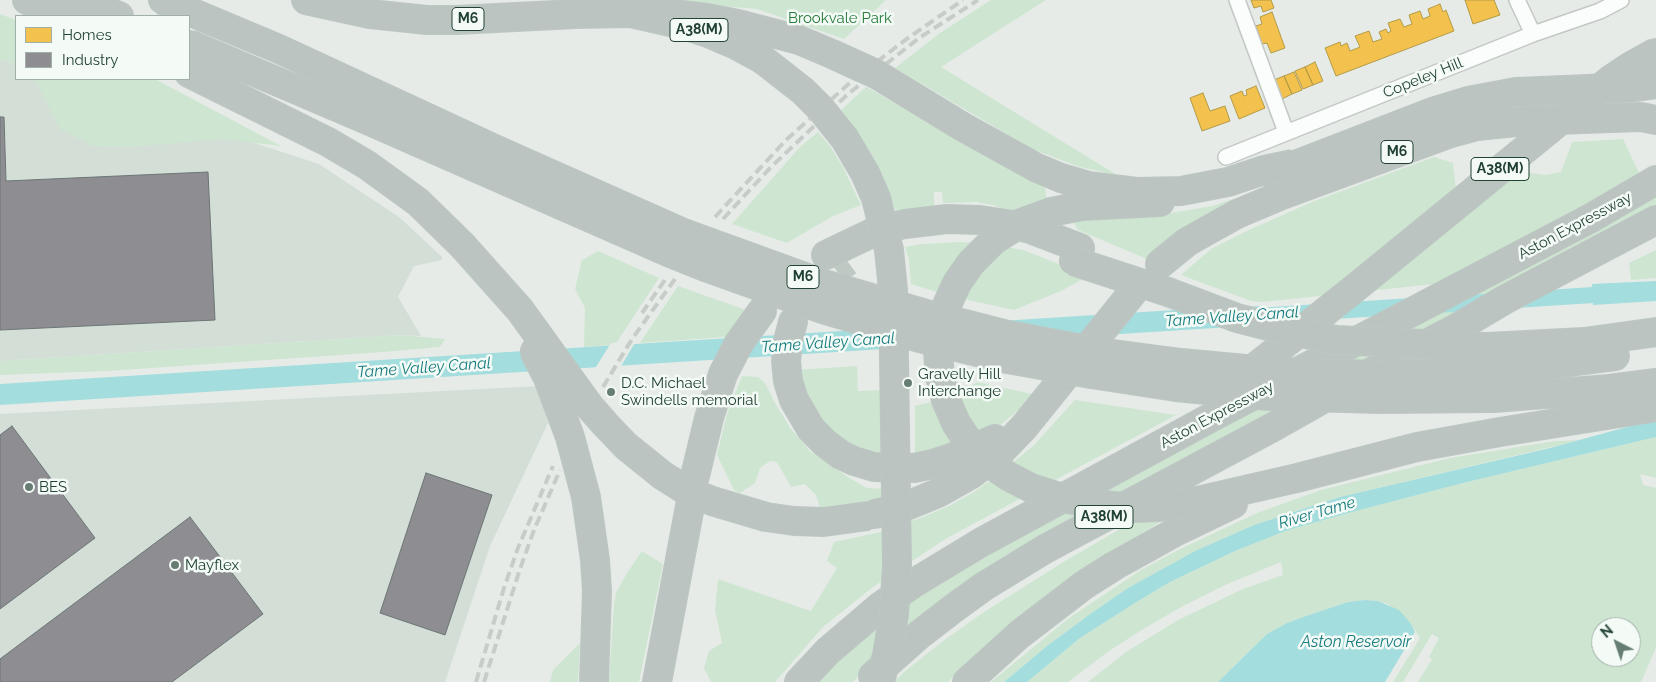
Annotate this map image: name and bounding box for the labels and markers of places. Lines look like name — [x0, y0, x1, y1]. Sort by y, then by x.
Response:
place label: Gravelly Hill Interchange — [918, 365, 1001, 400]
place label: D.C. Michael Swindells memorial — [621, 374, 758, 409]
marker: Gravelly Hill Interchange — [902, 377, 914, 389]
marker: D.C. Michael Swindells memorial — [605, 386, 617, 398]
place label: BES — [39, 478, 67, 496]
marker: BES — [23, 481, 35, 493]
place label: Mayflex — [185, 556, 239, 574]
marker: Mayflex — [169, 559, 181, 571]

